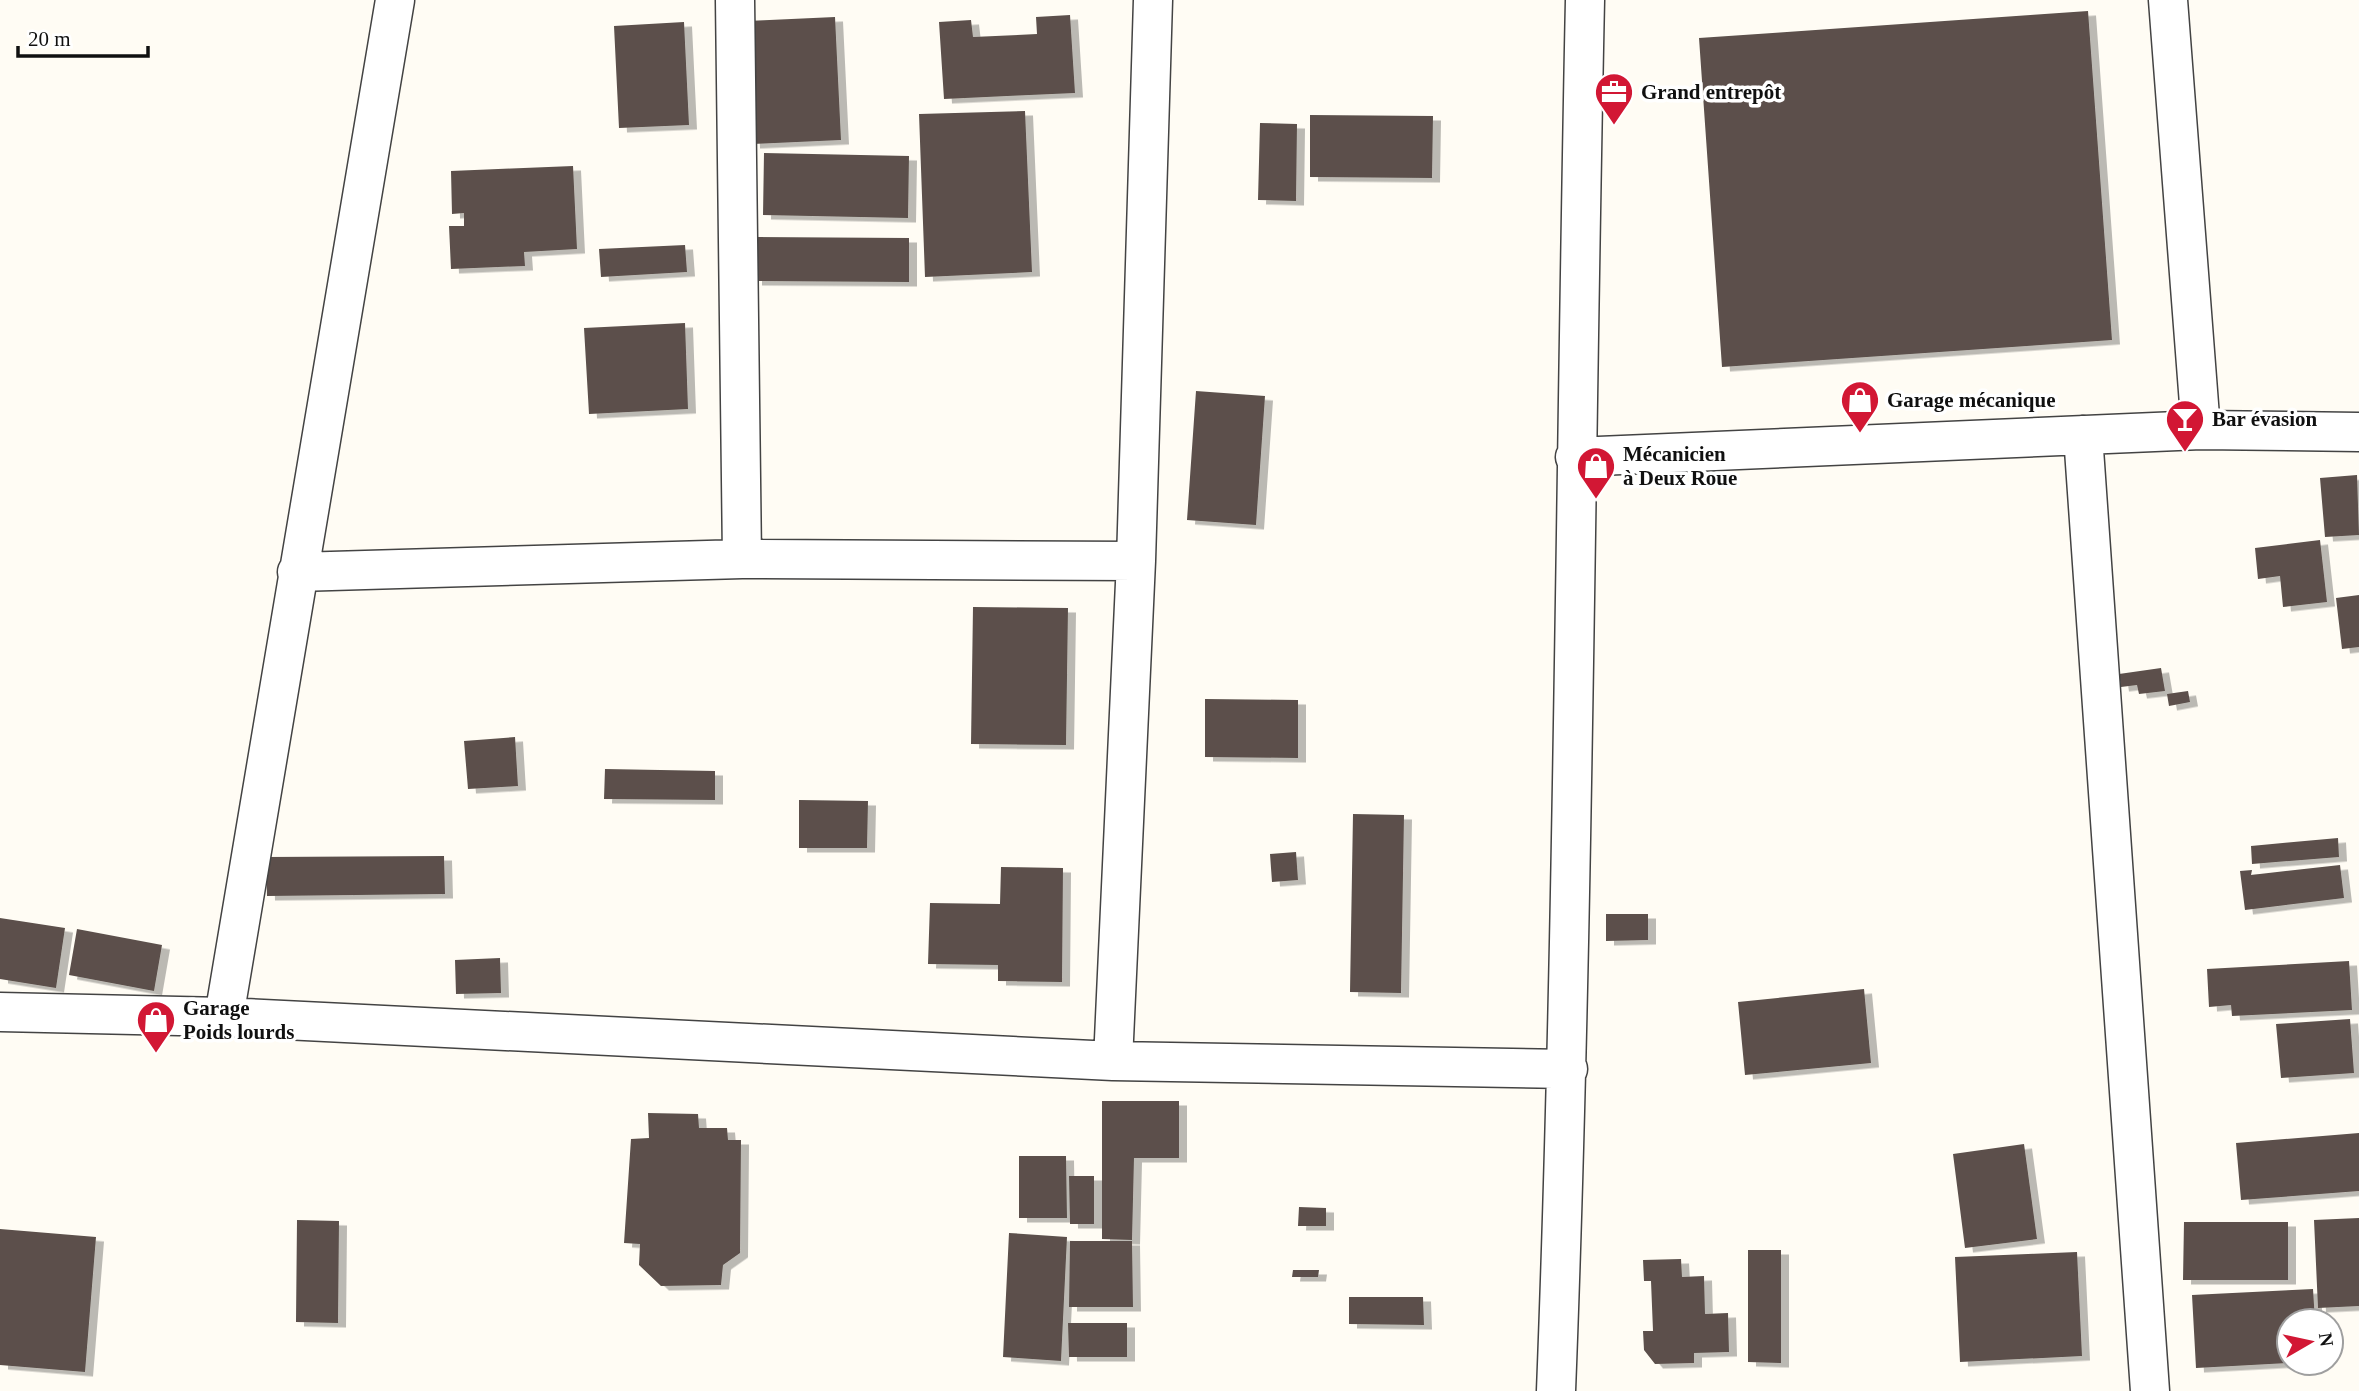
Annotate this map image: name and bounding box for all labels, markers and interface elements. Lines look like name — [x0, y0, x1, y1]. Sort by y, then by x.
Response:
scale bar — [18, 14, 147, 58]
text: 20 m — [28, 27, 71, 51]
office icon: Grand entrepôt — [1593, 71, 1635, 126]
place label: Grand entrepôt — [1641, 80, 1781, 104]
shop icon: Garage mécanique — [1839, 379, 1881, 434]
place label: Garage mécanique — [1887, 388, 2056, 412]
bar icon: Bar évasion — [2164, 398, 2206, 453]
place label: Bar évasion — [2212, 407, 2318, 431]
place label: Mécanicien à Deux Roue — [1623, 442, 1737, 490]
shop icon: Mécanicien à Deux Roue — [1575, 445, 1617, 500]
place label: Garage Poids lourds — [183, 996, 294, 1044]
shop icon: Garage Poids lourds — [135, 999, 177, 1054]
north arrow — [2275, 1307, 2345, 1377]
text: N — [2315, 1331, 2338, 1348]

